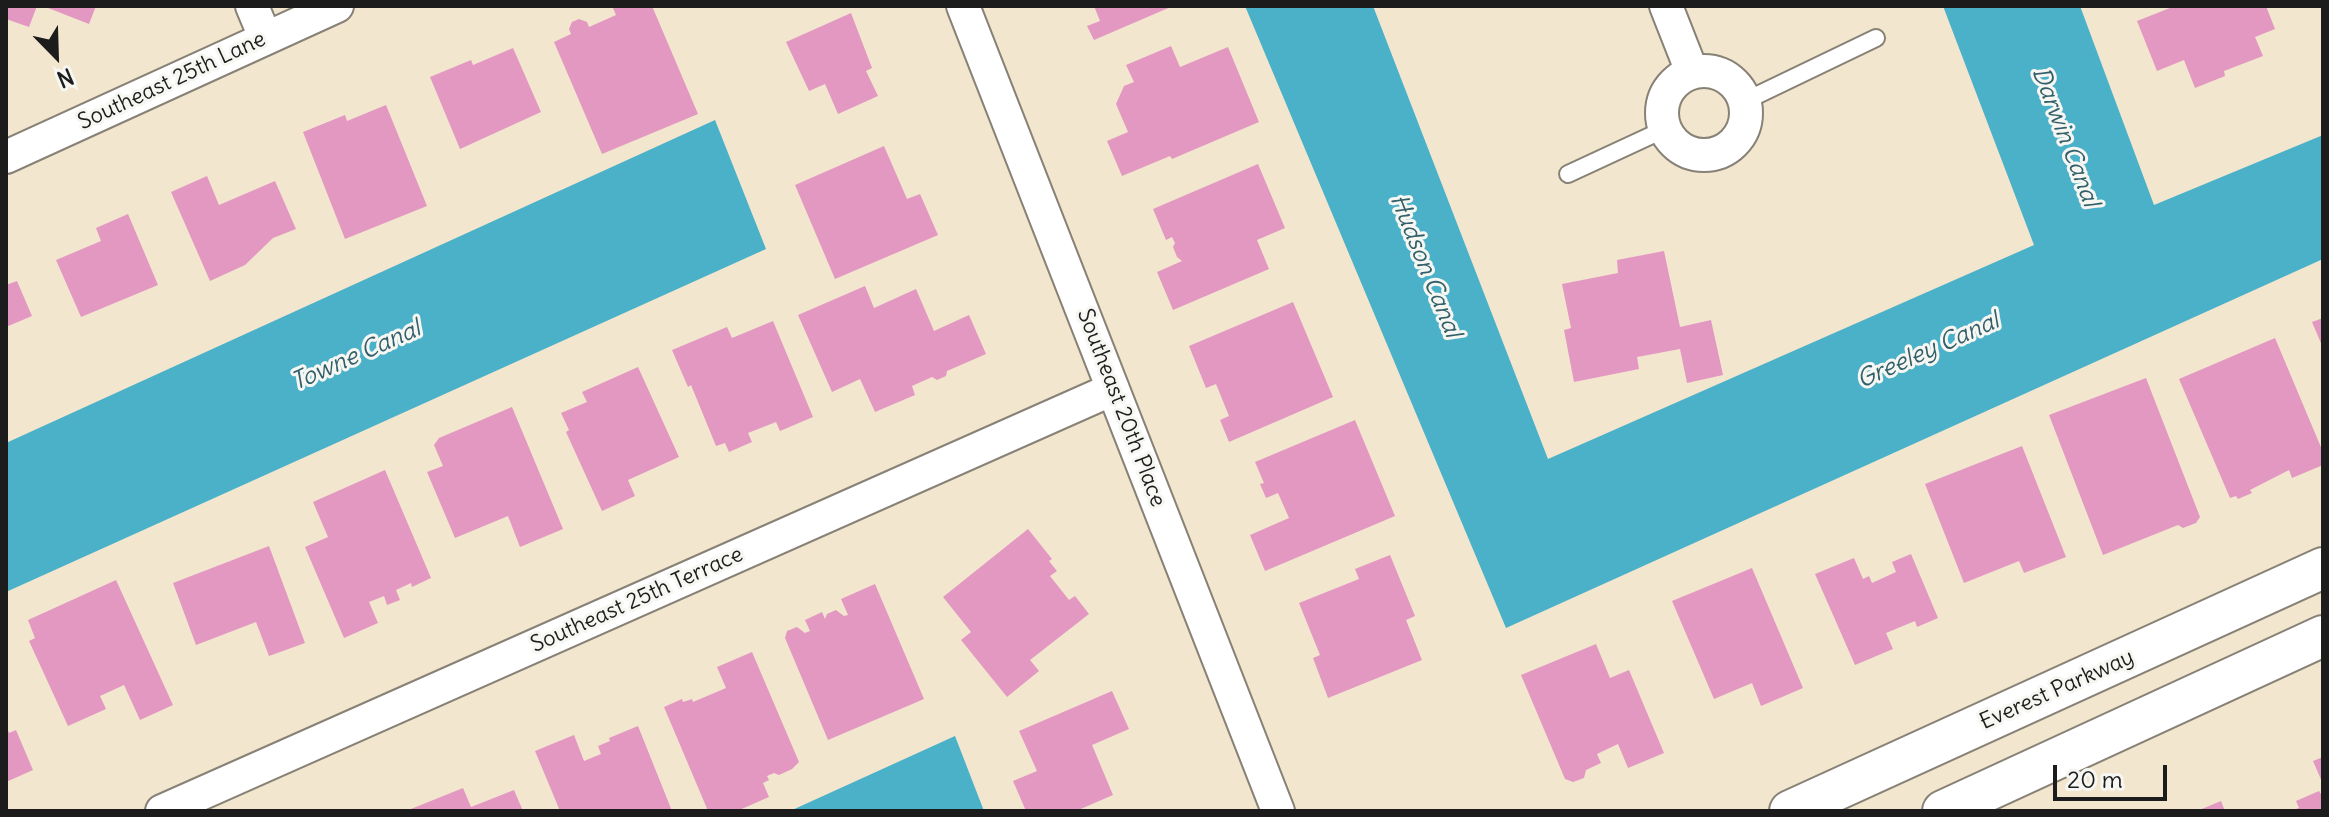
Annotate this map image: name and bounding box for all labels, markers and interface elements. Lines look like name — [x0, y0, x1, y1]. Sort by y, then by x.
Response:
north arrow — [16, 16, 96, 96]
street label: Southeast 25th Lane — [74, 26, 270, 136]
text: N — [53, 62, 78, 94]
water label: Darwin Canal — [2025, 63, 2105, 211]
water label: Hudson Canal — [1383, 190, 1467, 342]
street label: Southeast 20th Place — [1071, 305, 1171, 511]
water label: Greeley Canal — [1853, 307, 2003, 395]
water label: Towne Canal — [287, 315, 425, 397]
street label: Southeast 25th Terrace — [527, 541, 747, 659]
street label: Everest Parkway — [1976, 644, 2138, 736]
scale bar — [2057, 749, 2171, 799]
text: 20 m — [2067, 764, 2123, 794]

